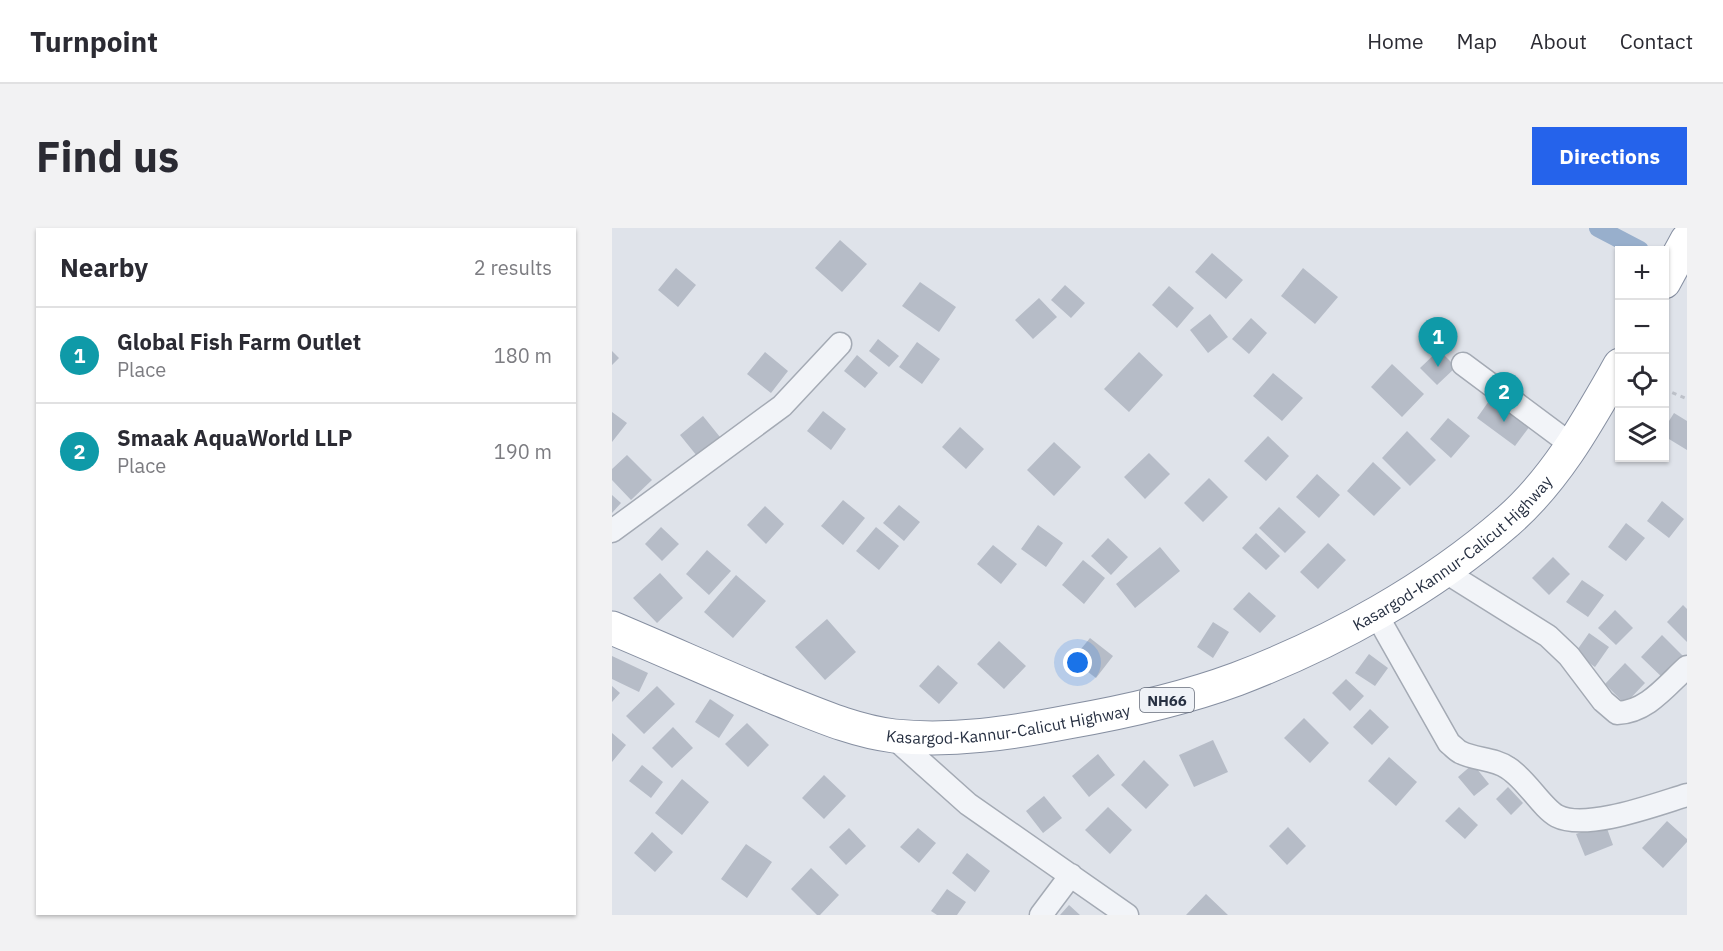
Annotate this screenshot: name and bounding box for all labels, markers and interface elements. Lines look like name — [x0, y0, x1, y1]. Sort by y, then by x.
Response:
text: Turnpoint — [30, 23, 158, 60]
text: Home — [1367, 27, 1424, 55]
text: Map — [1457, 27, 1497, 55]
text: About — [1530, 27, 1587, 55]
text: Contact — [1620, 27, 1693, 55]
button: Directions — [1532, 127, 1687, 185]
text: Find us — [36, 129, 179, 184]
map controls — [1615, 246, 1669, 462]
button: + — [1615, 246, 1669, 300]
text: Nearby — [60, 250, 148, 284]
text: 2 results — [474, 254, 552, 281]
button: − — [1615, 300, 1669, 354]
pin: 1 — [1418, 318, 1458, 367]
text: Global Fish Farm Outlet — [117, 327, 361, 356]
text: 1 — [74, 342, 86, 369]
text: 180 m — [494, 342, 552, 369]
button: locate — [1615, 354, 1669, 408]
text: Place — [117, 356, 166, 383]
pin: 2 — [1484, 372, 1524, 422]
button: layers — [1615, 408, 1669, 462]
text: Smaak AquaWorld LLP — [117, 423, 352, 452]
text: 2 — [74, 438, 86, 465]
text: 190 m — [494, 438, 552, 465]
text: Place — [117, 452, 166, 479]
street label: Kasargod-Kannur-Calicut Highway — [1349, 472, 1556, 635]
your location — [1063, 648, 1092, 677]
road number: NH66 — [1140, 688, 1194, 712]
street label: Kasargod-Kannur-Calicut Highway — [885, 700, 1132, 748]

